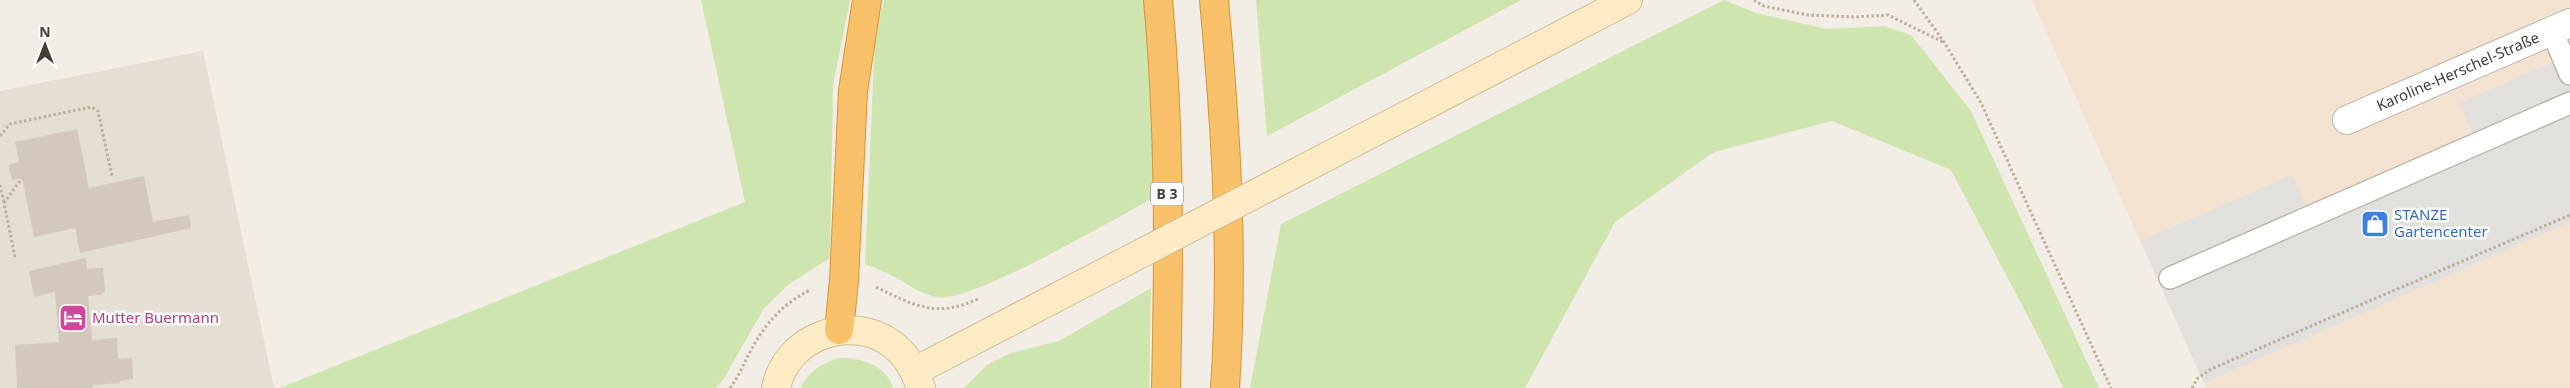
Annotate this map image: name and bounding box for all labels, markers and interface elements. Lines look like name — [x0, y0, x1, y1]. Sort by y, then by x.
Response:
north arrow — [20, 20, 70, 70]
text: N — [39, 22, 51, 41]
street label: Karoline-Herschel-Straße — [2373, 27, 2542, 115]
road number: B 3 — [1151, 182, 1183, 205]
place label: STANZE Gartencenter — [2394, 204, 2488, 241]
shop icon: STANZE Gartencenter — [2360, 209, 2390, 239]
hotel icon: Mutter Buermann — [58, 303, 88, 333]
place label: Mutter Buermann — [92, 307, 219, 327]

